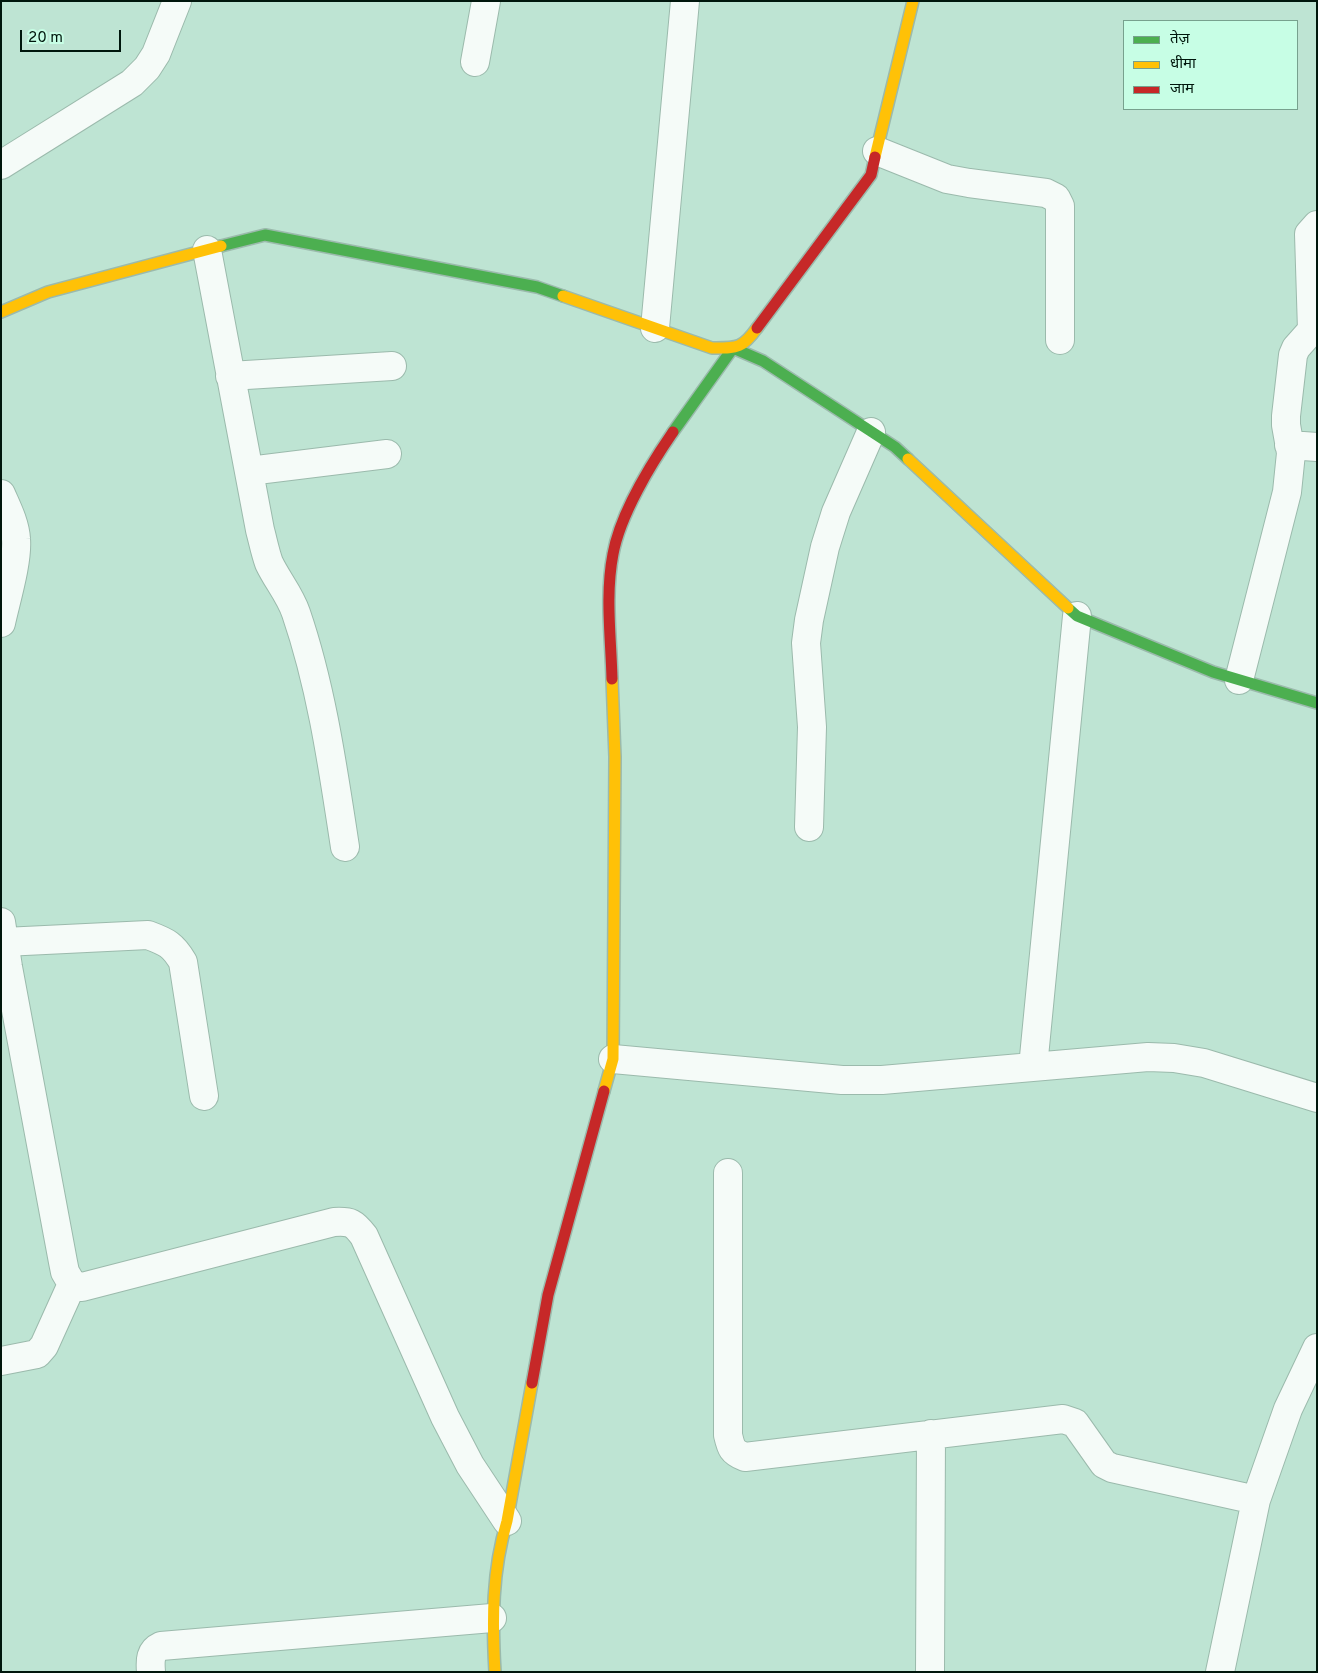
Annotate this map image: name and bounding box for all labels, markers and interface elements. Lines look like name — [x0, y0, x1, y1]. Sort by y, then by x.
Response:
scale bar — [22, 20, 124, 52]
legend — [1123, 20, 1298, 110]
text: 20 m — [28, 29, 63, 48]
text: तेज़ — [1170, 30, 1190, 49]
text: धीमा — [1170, 55, 1196, 74]
text: जाम — [1170, 80, 1194, 99]

